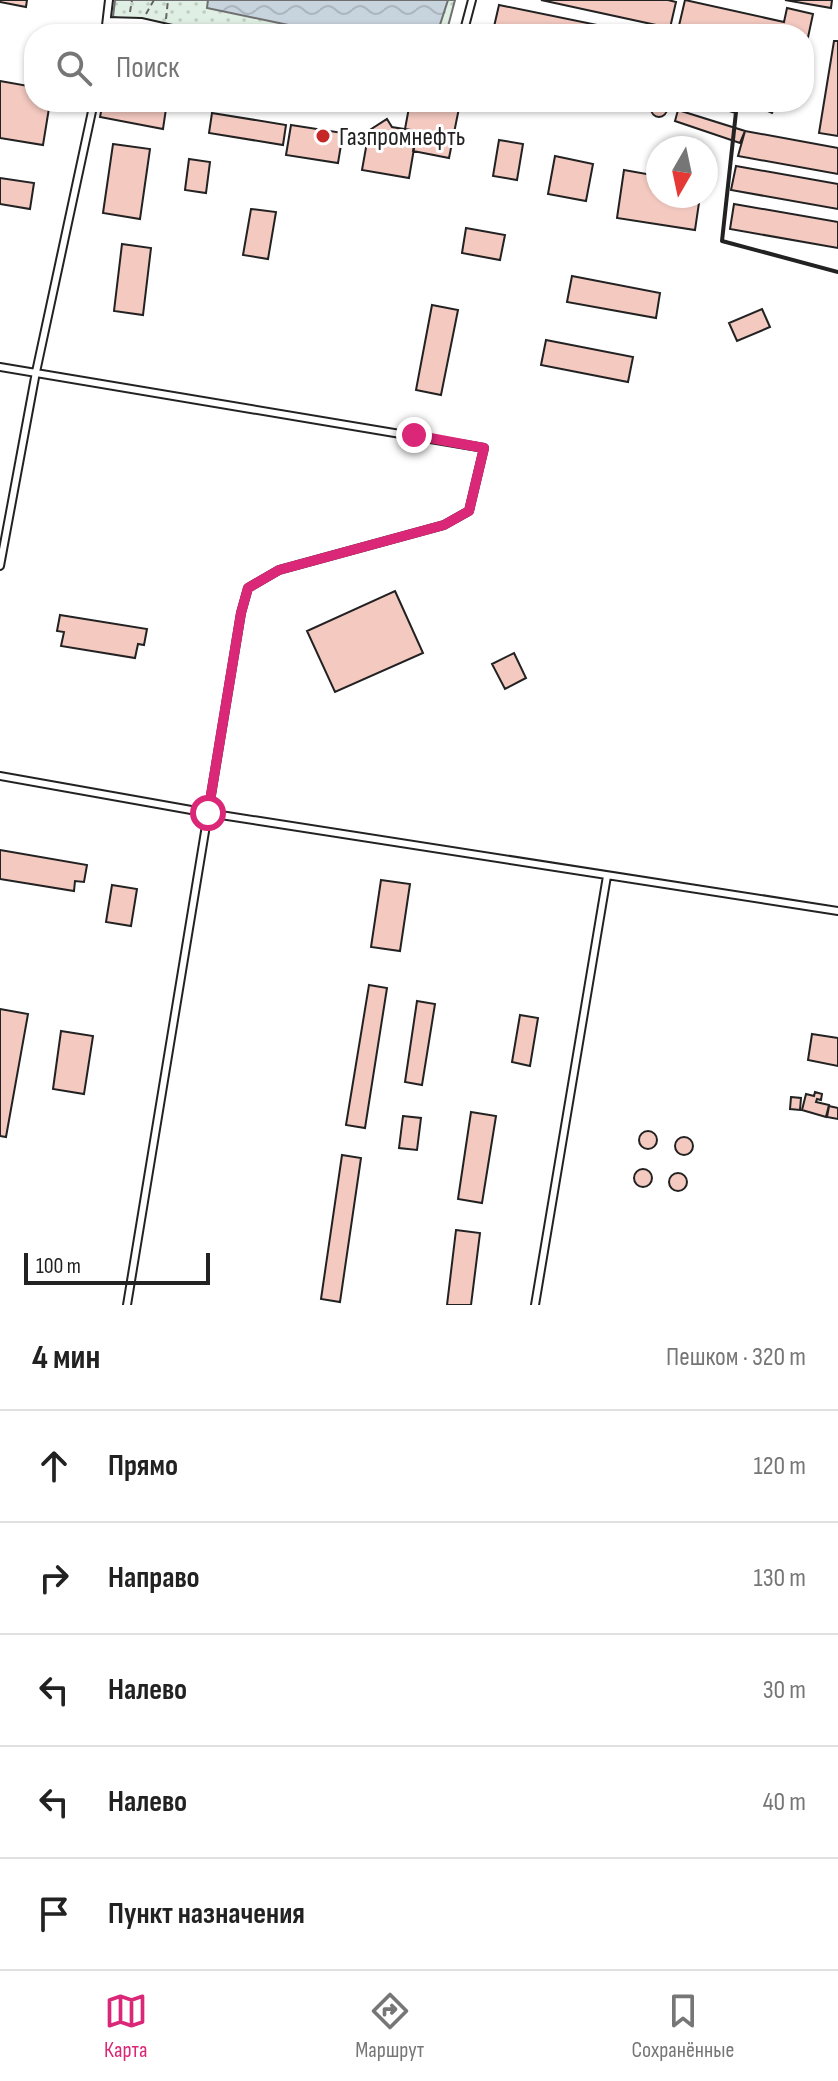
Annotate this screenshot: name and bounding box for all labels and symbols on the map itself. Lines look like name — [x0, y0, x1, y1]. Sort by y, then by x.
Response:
place label: Газпромнефть — [339, 122, 466, 153]
marker: Газпромнефть — [314, 127, 332, 145]
north arrow — [646, 136, 718, 208]
route end — [396, 417, 432, 453]
route start — [190, 795, 226, 831]
scale bar — [24, 1249, 210, 1285]

